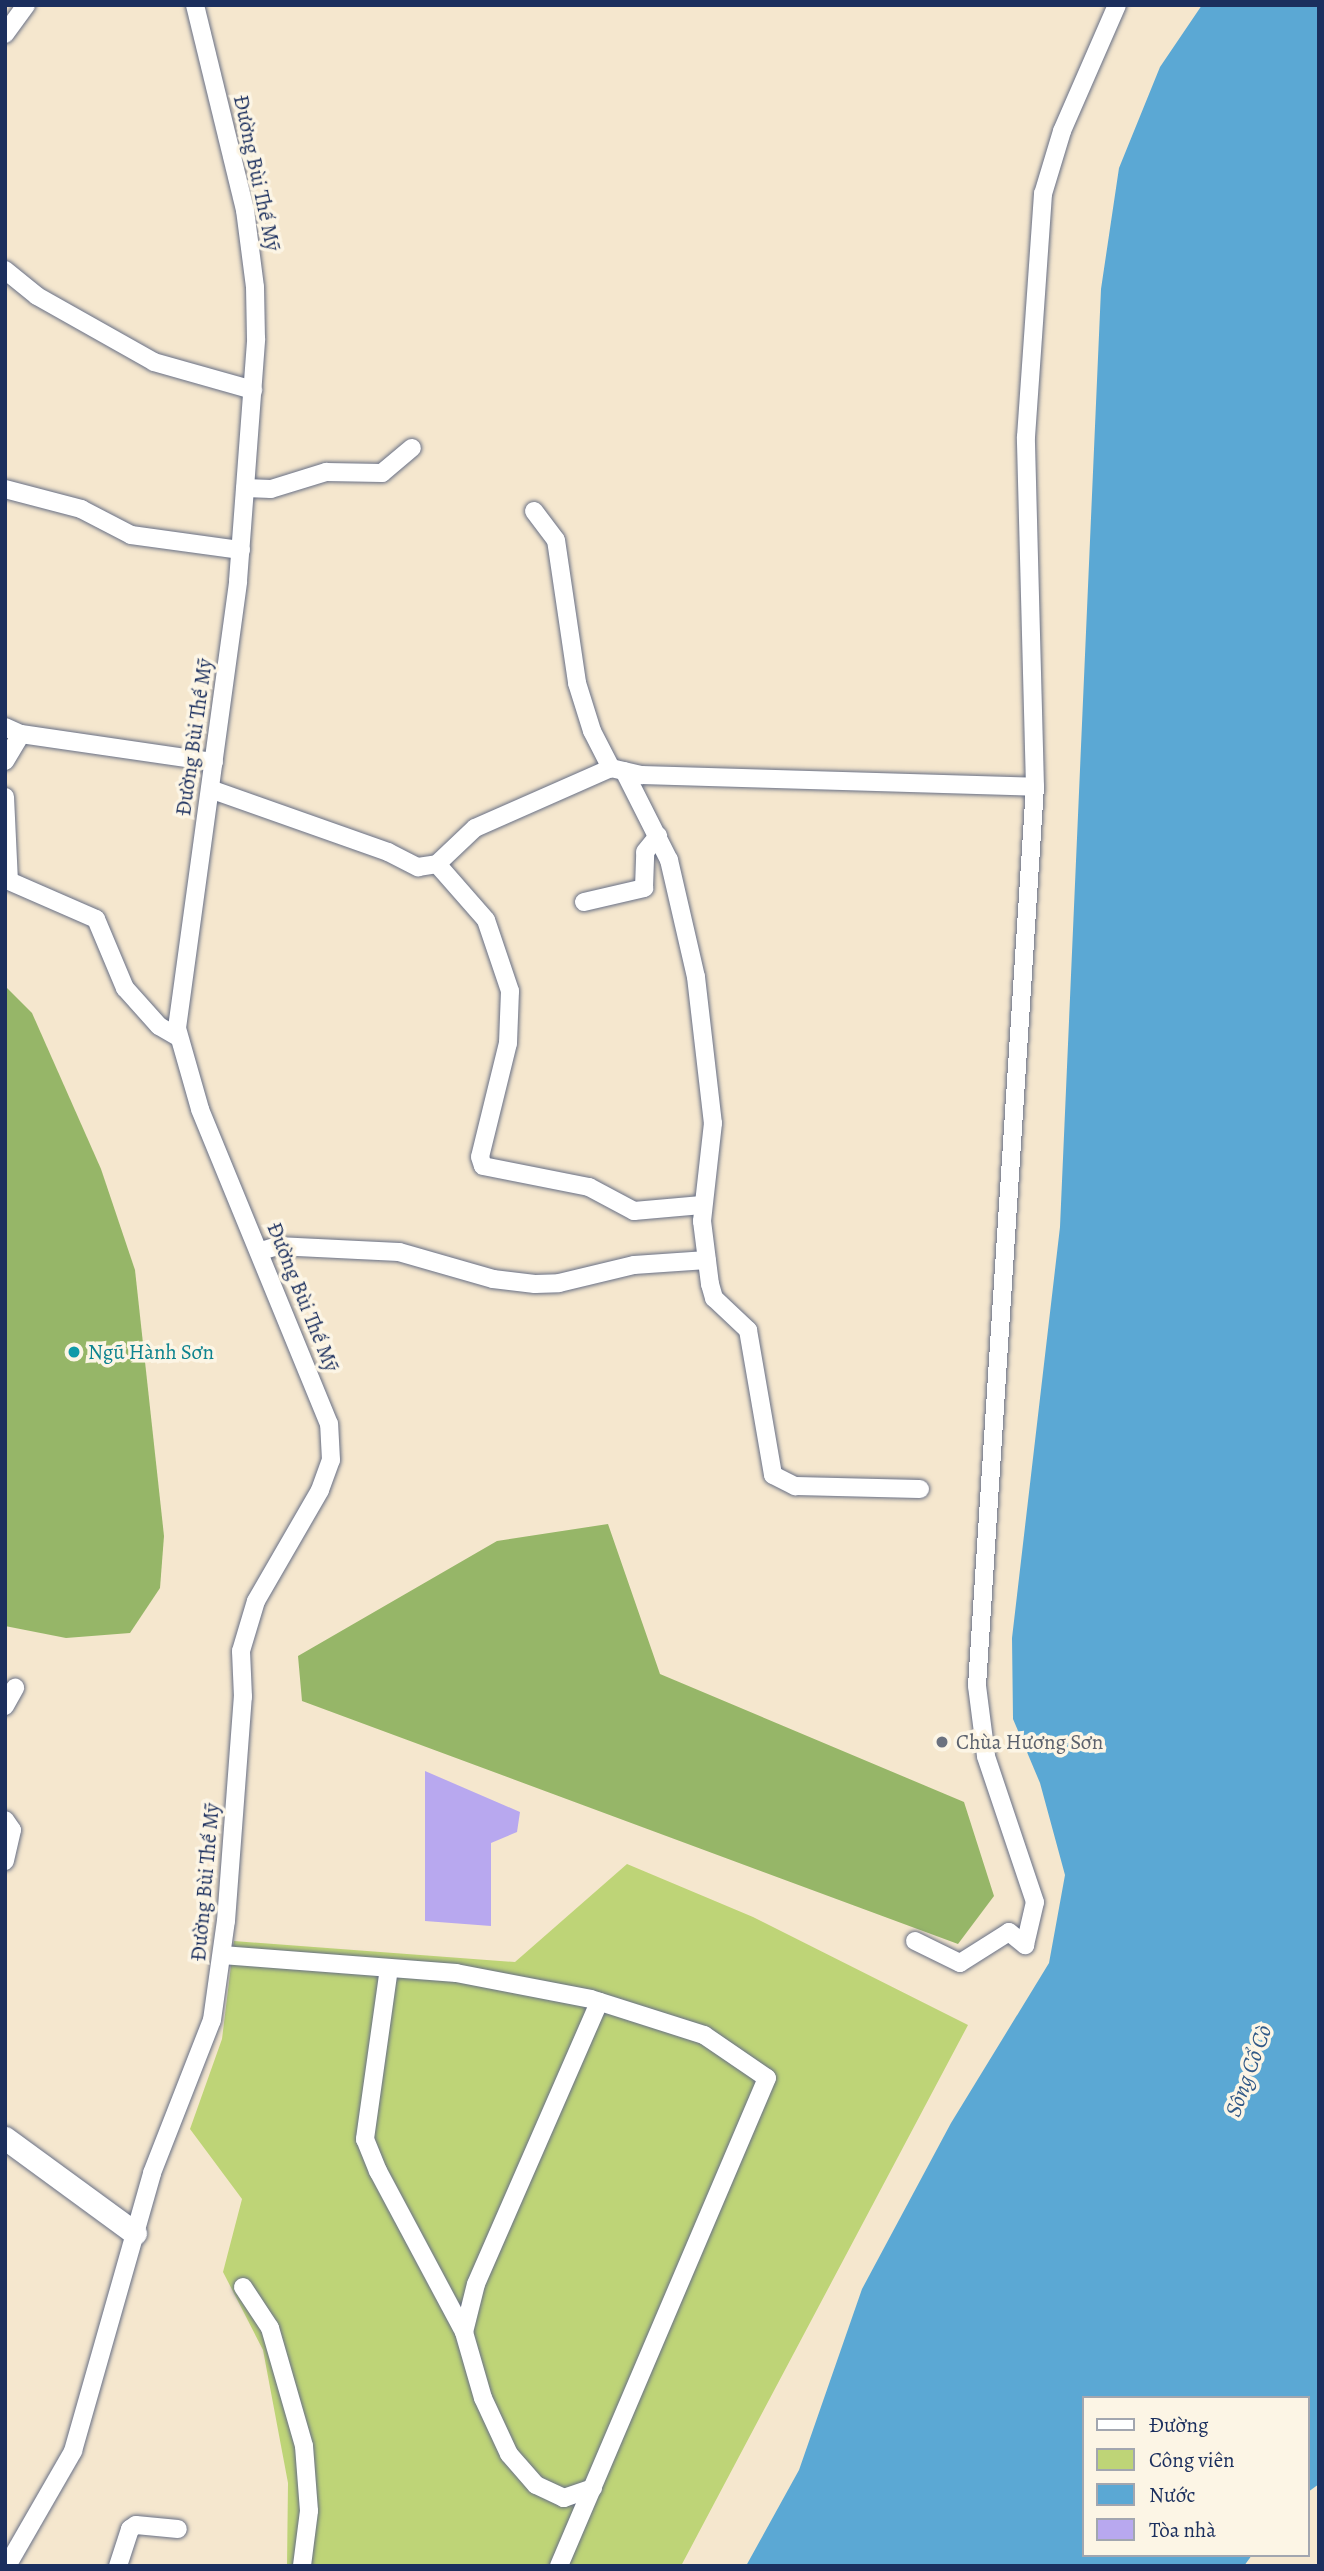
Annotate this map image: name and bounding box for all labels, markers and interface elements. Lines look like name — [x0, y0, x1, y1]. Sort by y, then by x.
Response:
street label: Đường Bùi Thế Mỹ — [228, 93, 286, 253]
street label: Đường Bùi Thế Mỹ — [170, 657, 218, 817]
street label: Đường Bùi Thế Mỹ — [262, 1219, 344, 1375]
place label: Ngũ Hành Sơn — [88, 1339, 214, 1365]
marker: Ngũ Hành Sơn — [66, 1344, 82, 1360]
place label: Chùa Hương Sơn — [956, 1729, 1103, 1755]
marker: Chùa Hương Sơn — [934, 1734, 950, 1750]
street label: Đường Bùi Thế Mỹ — [186, 1802, 224, 1962]
water label: Sông Cổ Cò — [1220, 2021, 1278, 2121]
legend — [1082, 2396, 1310, 2557]
text: Đường — [1149, 2411, 1208, 2439]
text: Công viên — [1149, 2446, 1235, 2474]
text: Nước — [1149, 2481, 1195, 2509]
text: Tòa nhà — [1149, 2516, 1216, 2544]

